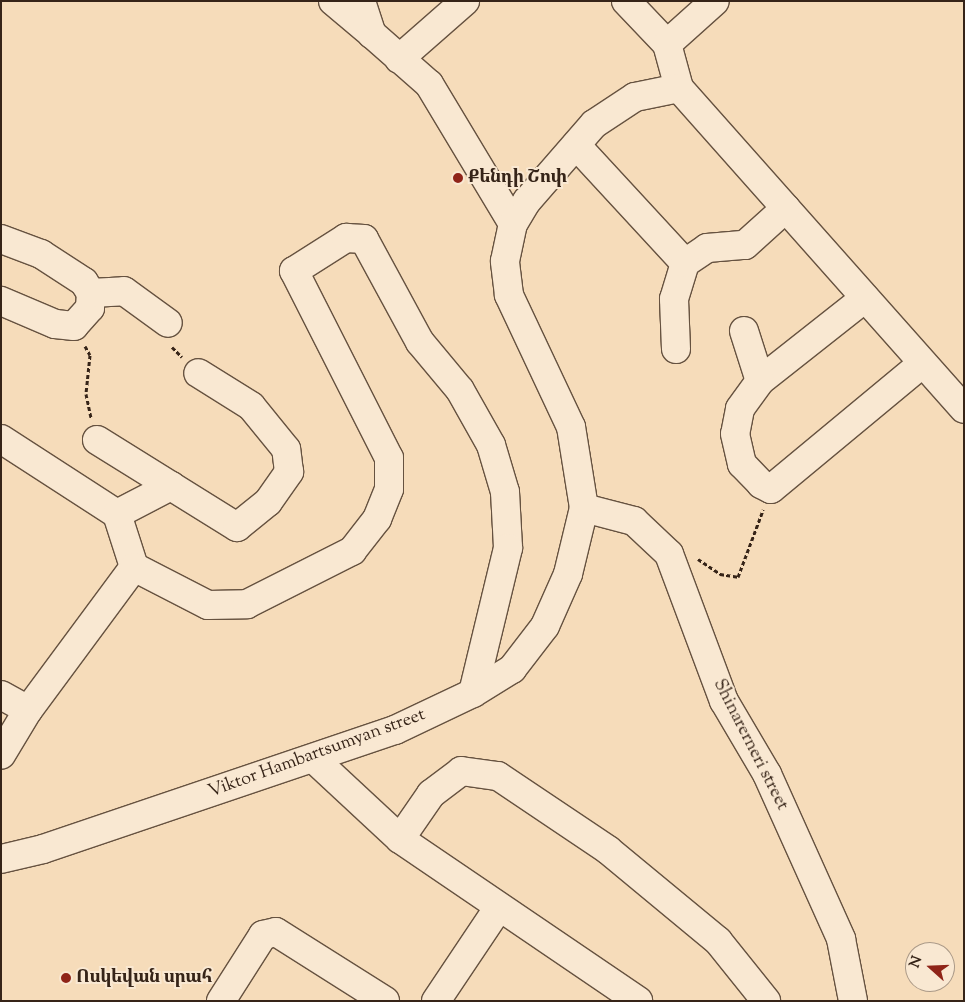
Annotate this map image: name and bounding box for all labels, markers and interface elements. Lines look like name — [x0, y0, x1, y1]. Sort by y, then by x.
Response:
place label: Քենդի Շոփ — [468, 167, 567, 189]
marker: Քենդի Շոփ — [452, 172, 464, 184]
street label: Shinarerneri street — [708, 676, 792, 814]
street label: Viktor Hambartsumyan street — [206, 705, 428, 803]
north arrow — [905, 942, 955, 992]
text: N — [906, 954, 928, 971]
place label: Ոսկեվան սրահ — [76, 967, 212, 989]
marker: Ոսկեվան սրահ — [60, 972, 72, 984]

